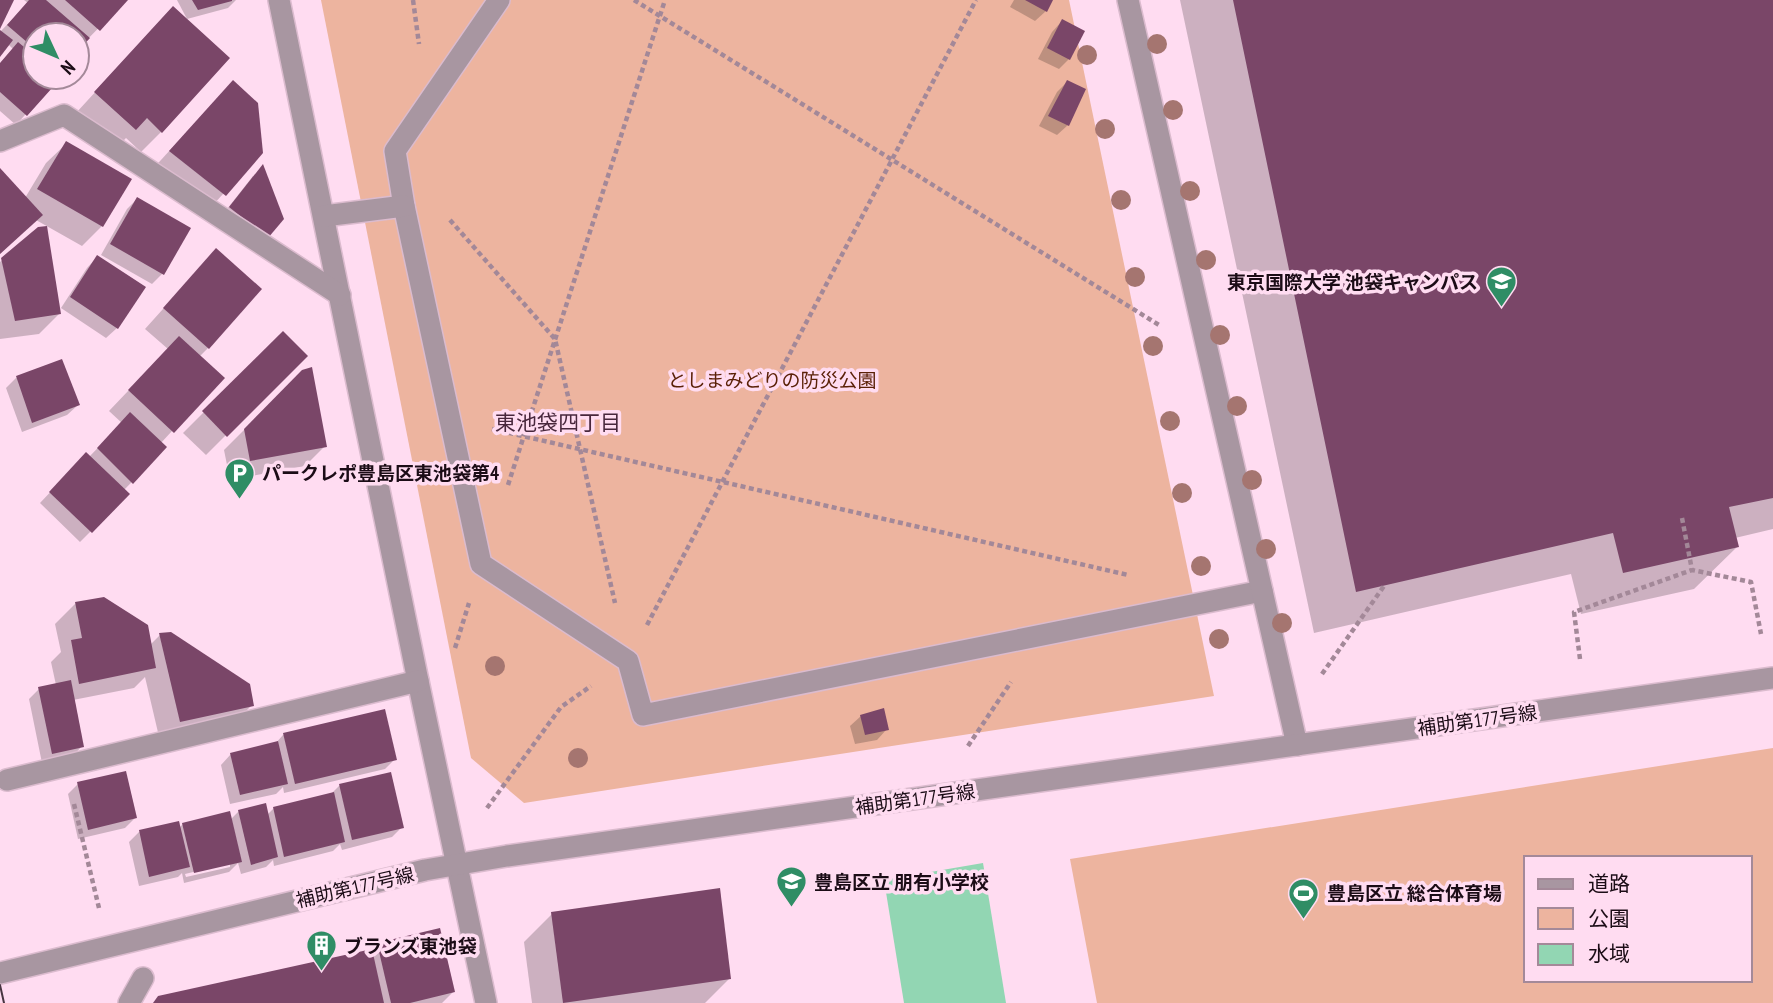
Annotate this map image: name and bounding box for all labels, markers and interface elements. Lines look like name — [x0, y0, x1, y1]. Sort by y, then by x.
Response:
north arrow — [21, 21, 91, 91]
text: N — [56, 56, 80, 80]
school or university icon: 東京国際大学 池袋キャンパス — [1484, 265, 1518, 309]
place label: 東京国際大学 池袋キャンパス — [1227, 270, 1478, 294]
park label: としまみどりの防災公園 — [667, 368, 877, 392]
district label: 東池袋四丁目 — [495, 409, 621, 436]
parking icon: パークレポ豊島区東池袋第4 — [222, 456, 256, 500]
place label: パークレポ豊島区東池袋第4 — [262, 461, 499, 485]
street label: 補助第177号線 — [1416, 700, 1538, 740]
street label: 補助第177号線 — [854, 779, 976, 819]
legend — [1524, 856, 1752, 982]
street label: 補助第177号線 — [294, 862, 416, 912]
school or university icon: 豊島区立 朋有小学校 — [774, 865, 808, 909]
place label: 豊島区立 朋有小学校 — [814, 870, 989, 894]
text: 道路 — [1588, 870, 1630, 897]
sports icon: 豊島区立 総合体育場 — [1287, 876, 1321, 920]
place label: 豊島区立 総合体育場 — [1327, 881, 1502, 905]
text: 公園 — [1588, 905, 1630, 932]
building icon: ブランズ東池袋 — [304, 929, 338, 973]
place label: ブランズ東池袋 — [344, 934, 477, 958]
text: 水域 — [1588, 940, 1630, 967]

